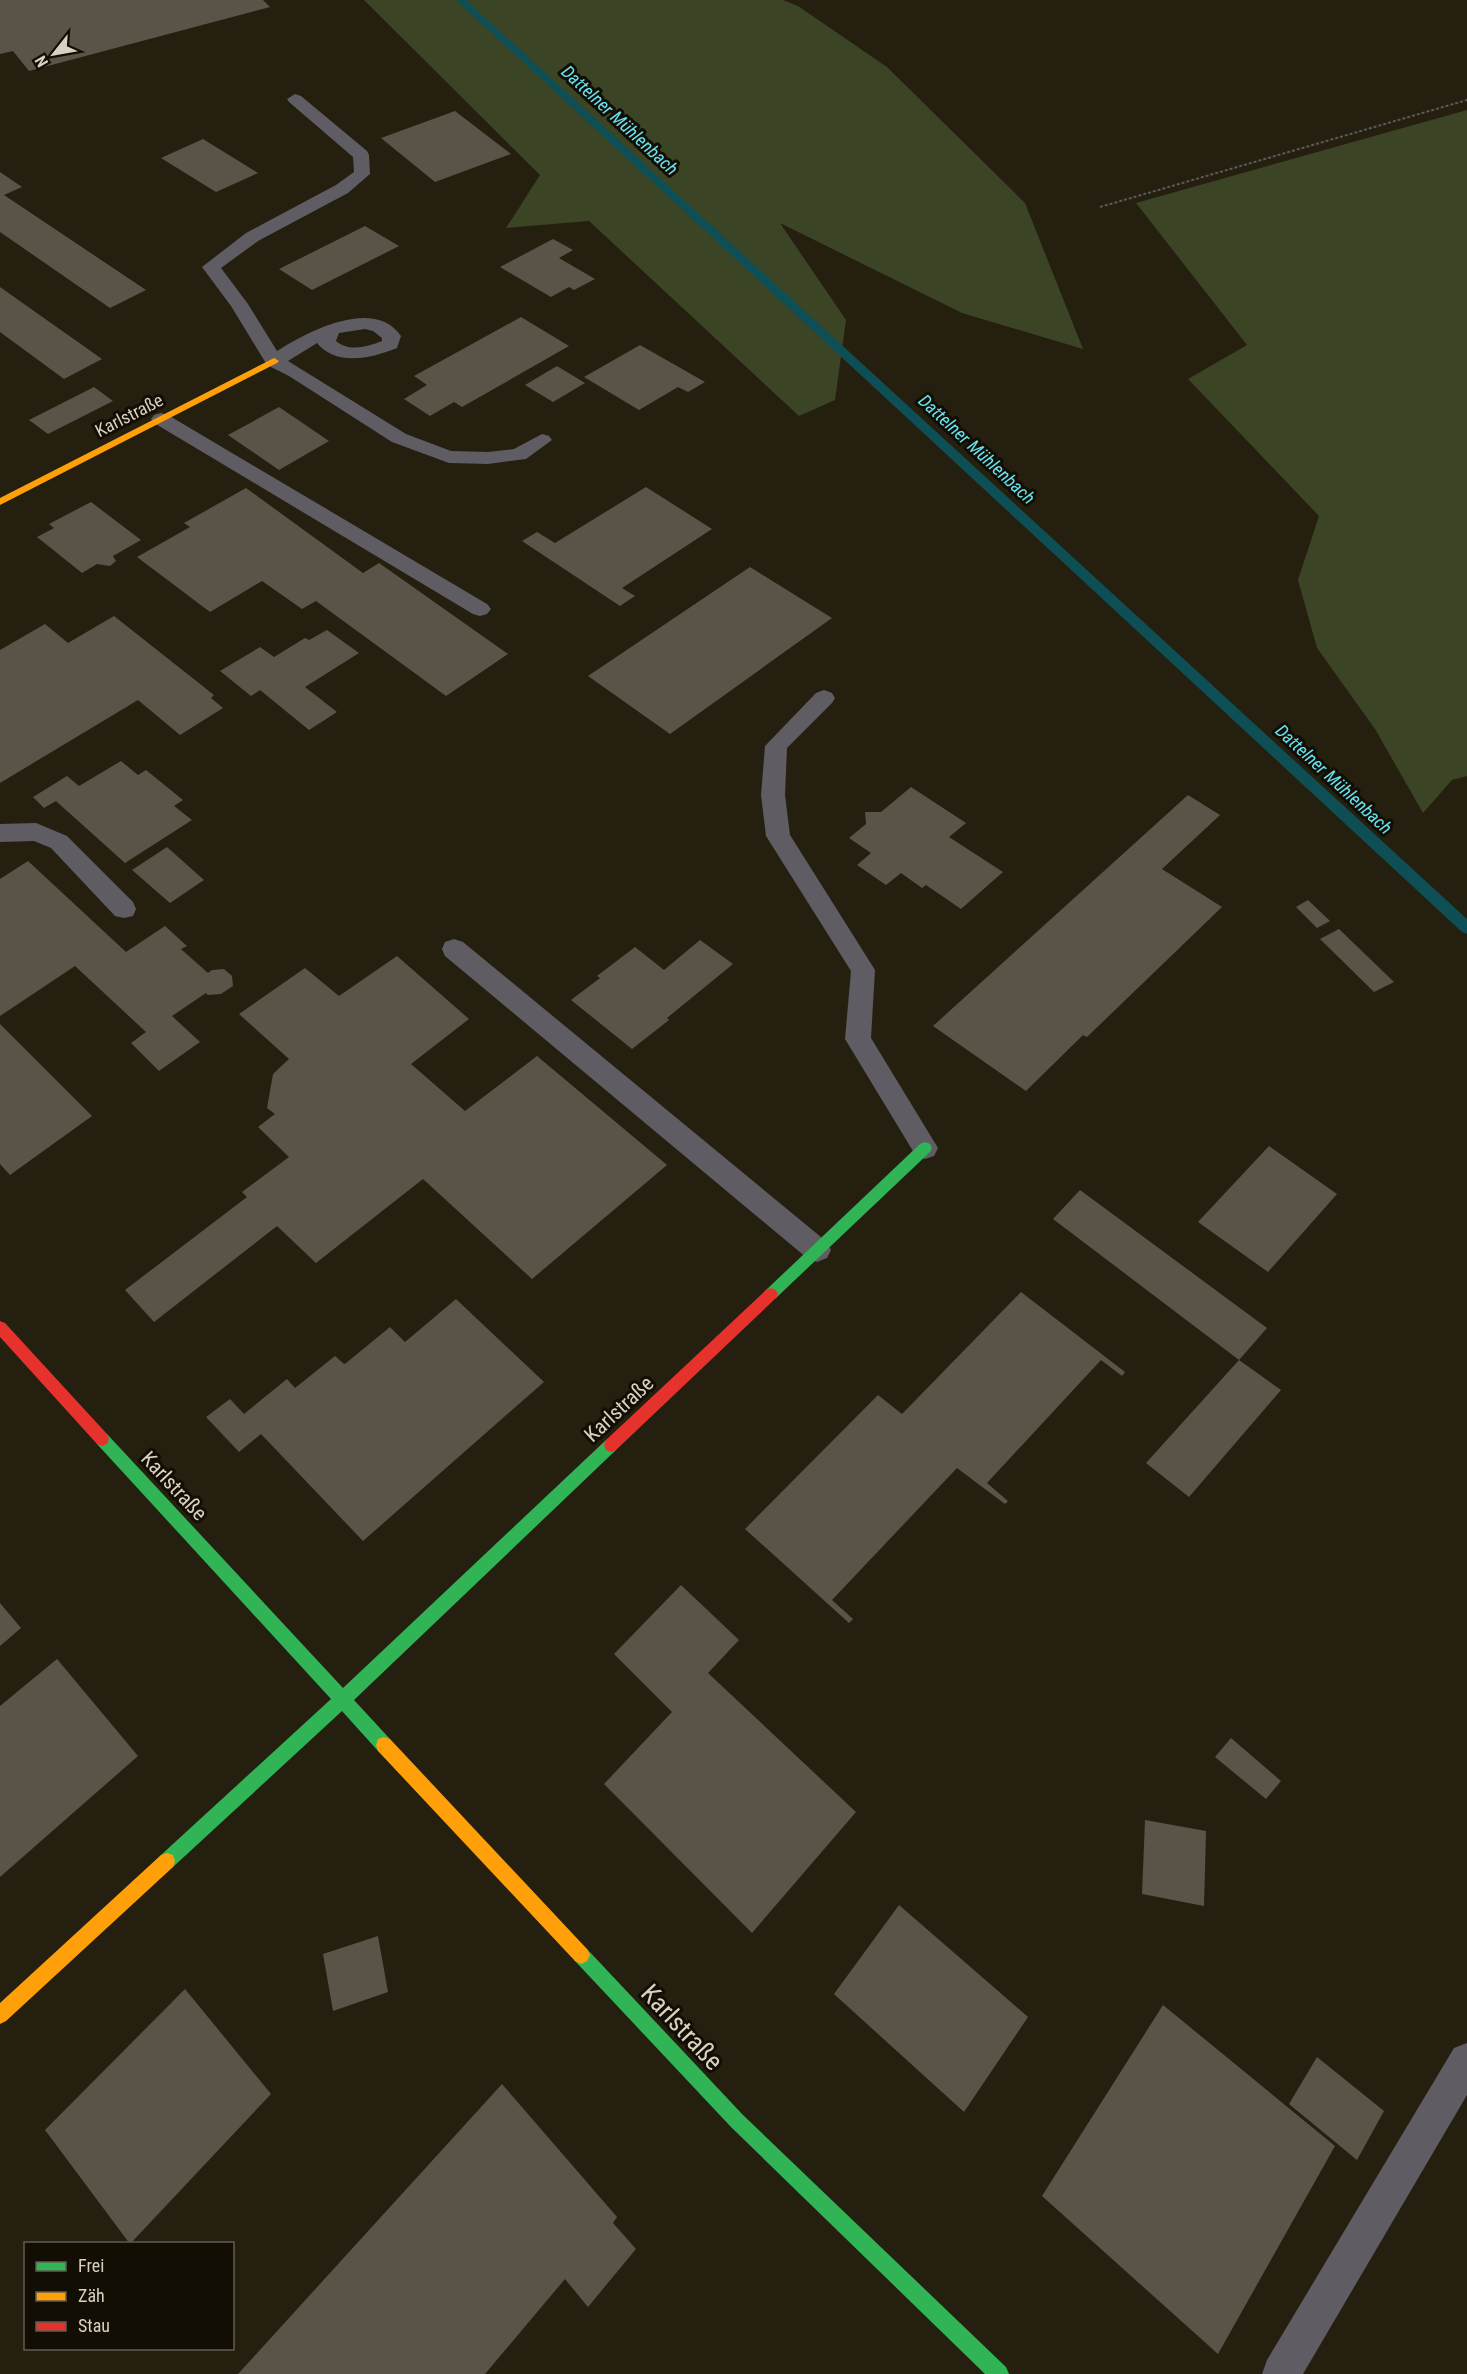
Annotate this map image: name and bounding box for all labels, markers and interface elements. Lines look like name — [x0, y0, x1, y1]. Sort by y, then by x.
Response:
north arrow — [24, 24, 84, 84]
text: N — [31, 52, 52, 71]
water label: Dattelner Mühlenbach — [558, 61, 682, 179]
street label: Karlstraße — [92, 389, 166, 441]
water label: Dattelner Mühlenbach — [915, 390, 1039, 508]
water label: Dattelner Mühlenbach — [1272, 720, 1396, 838]
street label: Karlstraße — [580, 1371, 659, 1447]
street label: Karlstraße — [136, 1447, 212, 1526]
street label: Karlstraße — [635, 1978, 729, 2076]
legend — [24, 2242, 234, 2350]
text: Frei — [78, 2255, 104, 2276]
text: Zäh — [78, 2285, 105, 2306]
text: Stau — [78, 2315, 110, 2336]

